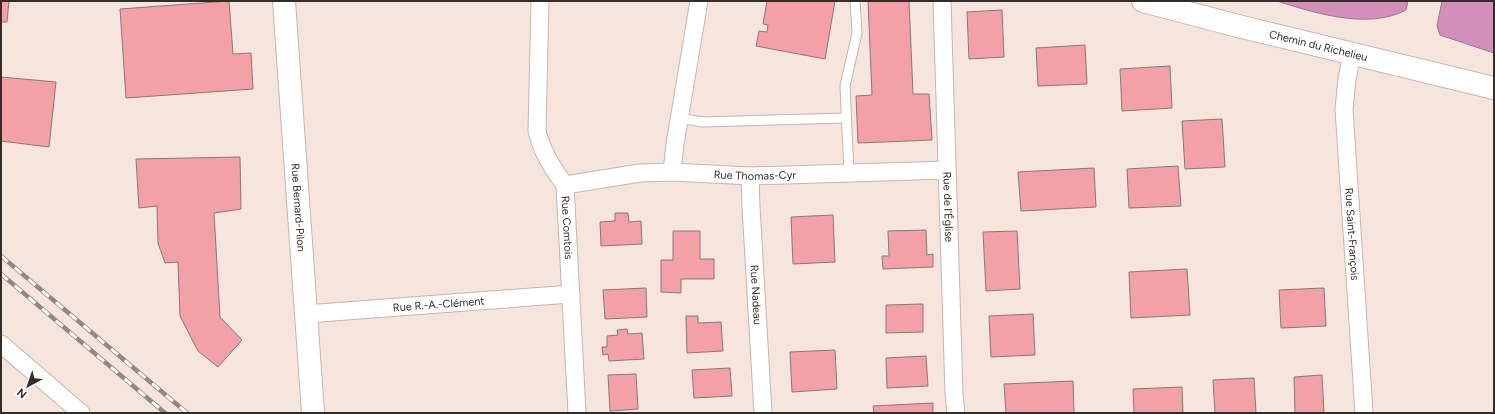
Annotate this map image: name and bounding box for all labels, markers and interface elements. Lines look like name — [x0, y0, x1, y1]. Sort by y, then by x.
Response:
street label: Chemin du Richelieu — [1268, 28, 1369, 64]
street label: Rue Bernard-Pilon — [288, 163, 308, 252]
street label: Rue Thomas-Cyr — [713, 168, 797, 183]
street label: Rue de l'Église — [940, 171, 955, 242]
street label: Rue Saint-François — [1342, 187, 1361, 281]
street label: Rue Comtois — [559, 195, 575, 260]
street label: Rue Nadeau — [747, 264, 764, 325]
street label: Rue R.-A.-Clément — [392, 295, 485, 314]
north arrow — [8, 366, 48, 406]
text: N — [14, 386, 29, 401]

